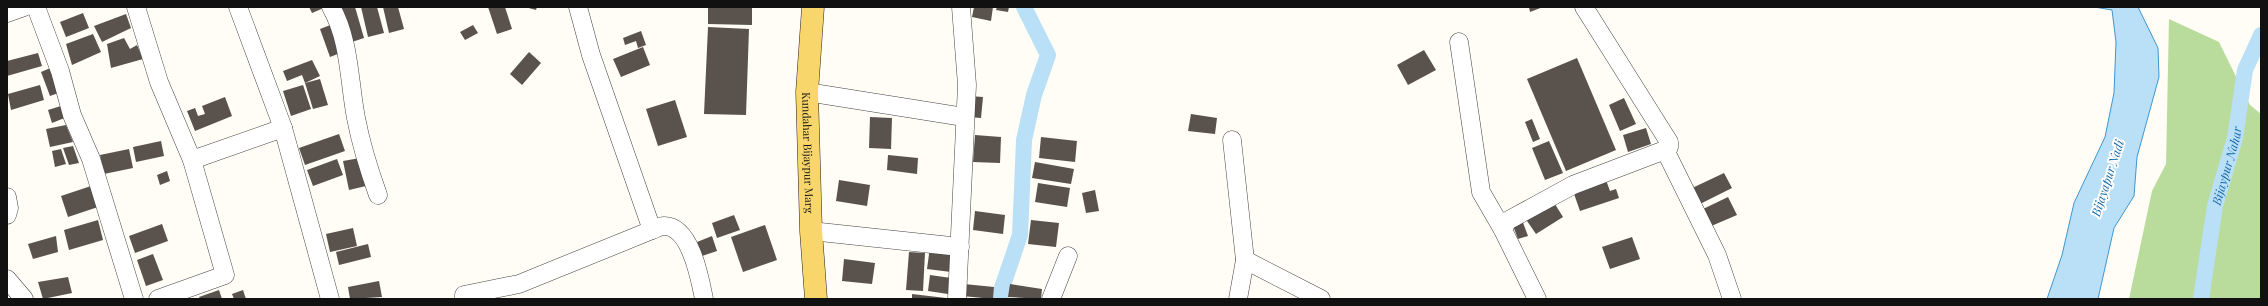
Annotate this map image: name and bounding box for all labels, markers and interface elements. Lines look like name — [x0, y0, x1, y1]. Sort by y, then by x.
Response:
street label: Kundahar Bijaypur Marg — [800, 92, 818, 214]
water label: Bijaypur Nahar — [2207, 125, 2245, 208]
water label: Bijayapur Nadi — [2087, 137, 2127, 219]

